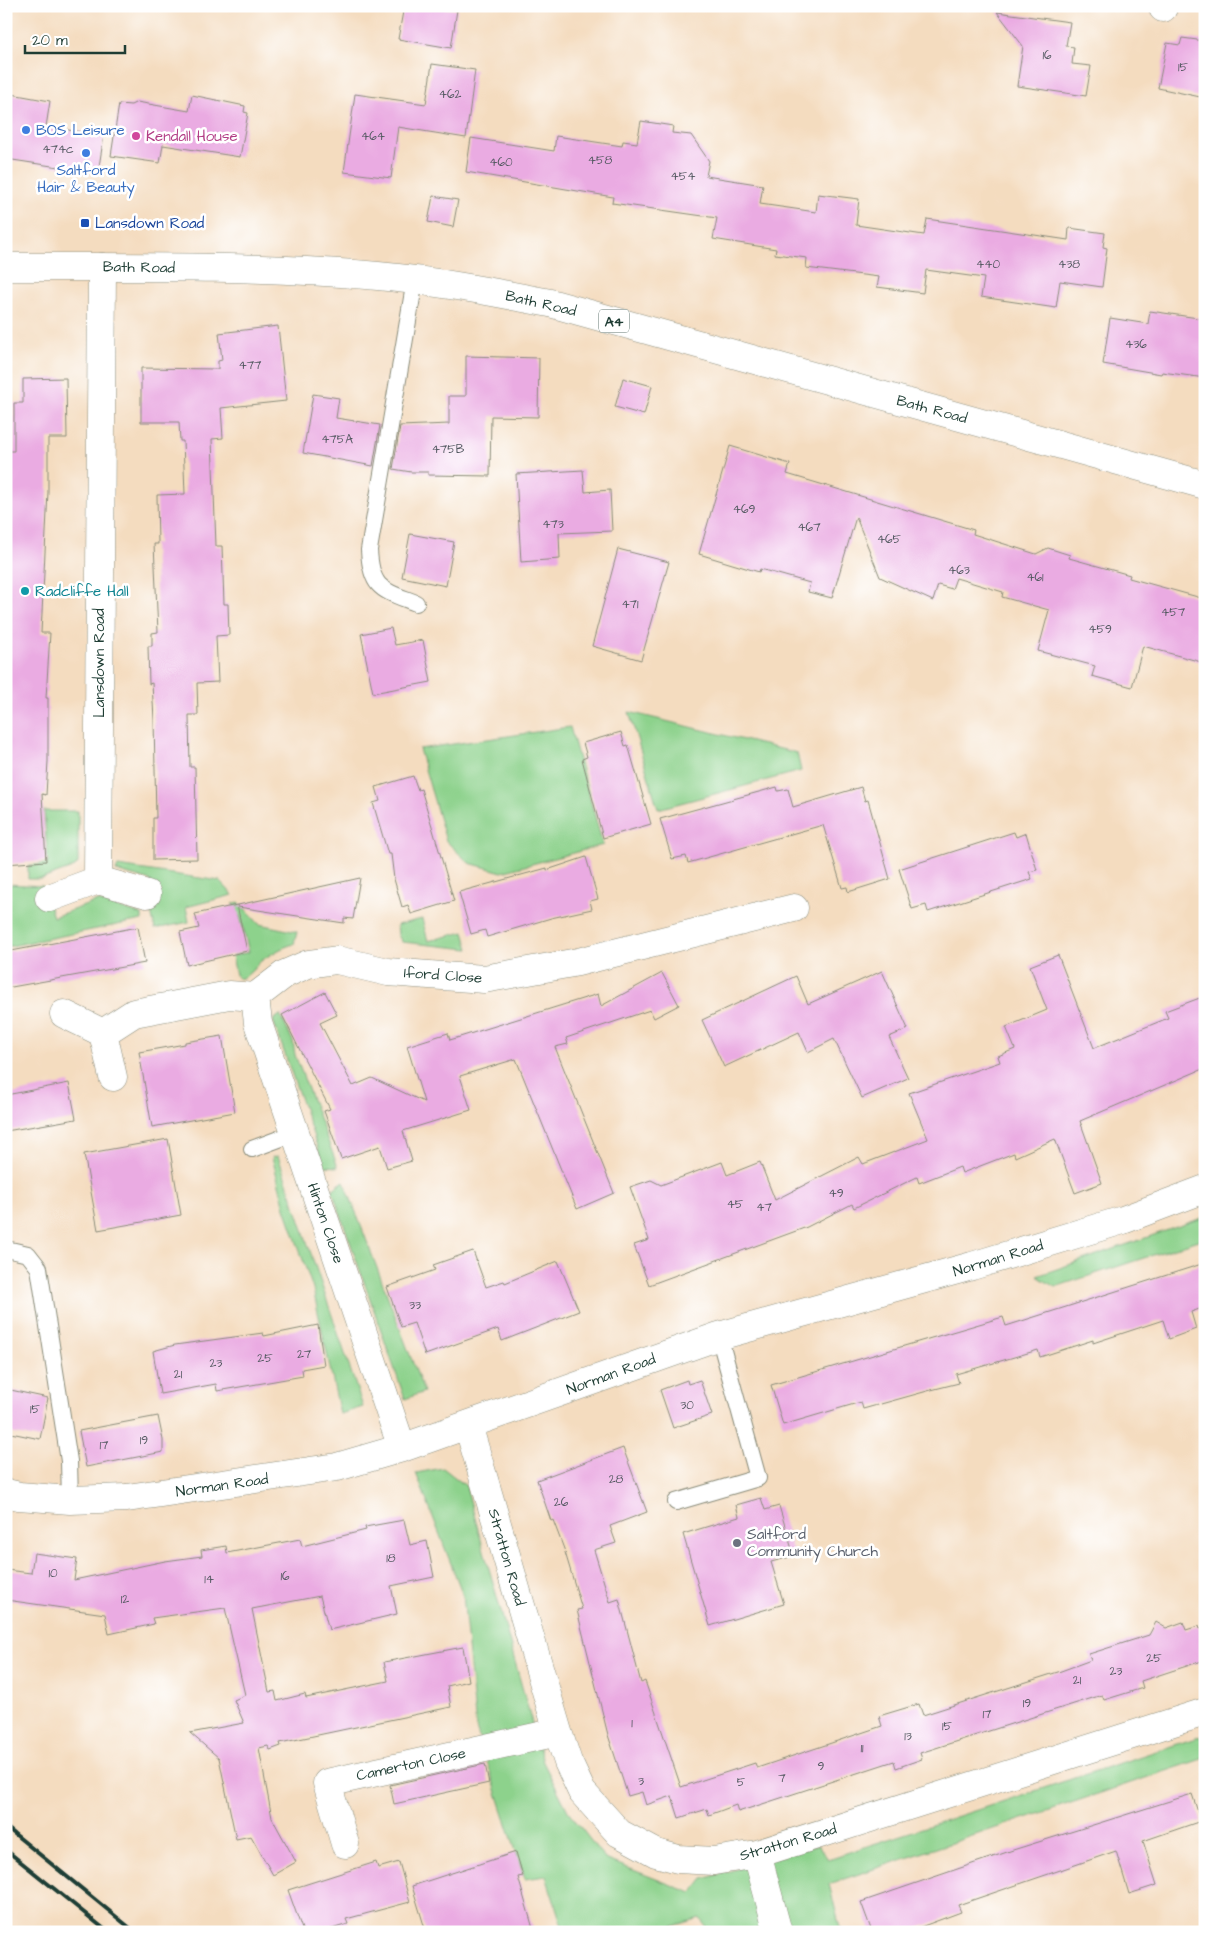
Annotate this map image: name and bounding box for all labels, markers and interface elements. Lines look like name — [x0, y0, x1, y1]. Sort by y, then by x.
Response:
scale bar — [25, 22, 125, 54]
text: 20 m — [32, 30, 68, 51]
house number: 16 — [1042, 47, 1052, 64]
house number: 15 — [1178, 59, 1189, 76]
house number: 462 — [439, 86, 461, 103]
place label: BOS Leisure — [36, 120, 125, 141]
marker: BOS Leisure — [20, 124, 32, 136]
place label: Kendall House — [146, 126, 238, 147]
house number: 464 — [361, 128, 385, 145]
marker: Kendall House — [130, 130, 142, 142]
house number: 474c — [42, 141, 74, 158]
marker: Saltford Hair & Beauty — [80, 147, 92, 159]
house number: 458 — [588, 152, 612, 169]
house number: 460 — [489, 154, 513, 171]
place label: Saltford Hair & Beauty — [37, 160, 135, 199]
house number: 454 — [671, 168, 695, 185]
place label: Lansdown Road — [95, 213, 205, 234]
marker: Lansdown Road — [79, 217, 91, 229]
street label: Bath Road — [103, 256, 176, 279]
house number: 440 — [976, 256, 1000, 273]
house number: 438 — [1058, 256, 1080, 273]
street label: Bath Road — [503, 285, 579, 322]
road number: A4 — [599, 310, 629, 332]
house number: 436 — [1125, 336, 1147, 353]
house number: 477 — [239, 357, 262, 374]
street label: Bath Road — [894, 390, 970, 429]
house number: 475A — [321, 431, 353, 448]
house number: 475B — [432, 441, 465, 458]
house number: 469 — [733, 501, 755, 518]
house number: 473 — [542, 516, 564, 533]
house number: 467 — [797, 519, 821, 536]
house number: 465 — [877, 531, 902, 548]
house number: 463 — [948, 562, 970, 579]
house number: 461 — [1026, 569, 1044, 586]
place label: Radcliffe Hall — [35, 581, 129, 602]
marker: Radcliffe Hall — [19, 585, 31, 597]
house number: 471 — [621, 596, 639, 613]
house number: 457 — [1161, 604, 1186, 621]
street label: Lansdown Road — [89, 608, 110, 718]
house number: 459 — [1088, 621, 1112, 638]
street label: Iford Close — [403, 962, 483, 989]
street label: Hinton Close — [302, 1180, 349, 1266]
house number: 49 — [829, 1185, 844, 1202]
house number: 45 — [727, 1196, 744, 1213]
house number: 47 — [756, 1199, 772, 1216]
street label: Norman Road — [950, 1235, 1046, 1282]
house number: 33 — [409, 1297, 421, 1314]
house number: 27 — [297, 1346, 312, 1363]
street label: Norman Road — [564, 1349, 659, 1400]
house number: 25 — [257, 1350, 273, 1367]
house number: 23 — [210, 1355, 222, 1372]
house number: 21 — [174, 1366, 183, 1383]
house number: 30 — [680, 1397, 694, 1414]
house number: 15 — [30, 1401, 41, 1418]
house number: 19 — [140, 1432, 148, 1449]
house number: 17 — [100, 1437, 109, 1454]
street label: Norman Road — [174, 1469, 270, 1502]
house number: 28 — [609, 1471, 624, 1488]
house number: 26 — [554, 1494, 569, 1511]
street label: Stratton Road — [483, 1506, 530, 1608]
place label: Saltford Community Church — [747, 1524, 879, 1563]
marker: Saltford Community Church — [731, 1537, 743, 1549]
house number: 18 — [386, 1550, 396, 1567]
house number: 10 — [48, 1565, 58, 1582]
house number: 16 — [280, 1568, 290, 1585]
house number: 14 — [204, 1571, 214, 1588]
house number: 12 — [121, 1591, 129, 1608]
house number: 25 — [1146, 1650, 1162, 1667]
house number: 23 — [1110, 1663, 1122, 1680]
house number: 21 — [1073, 1672, 1082, 1689]
house number: 19 — [1023, 1695, 1031, 1712]
house number: 17 — [983, 1706, 992, 1723]
house number: 1 — [631, 1715, 633, 1732]
house number: 15 — [942, 1718, 953, 1735]
house number: 13 — [904, 1728, 912, 1745]
house number: 11 — [860, 1740, 864, 1757]
street label: Camerton Close — [354, 1743, 468, 1786]
house number: 9 — [818, 1758, 825, 1775]
house number: 7 — [778, 1770, 786, 1787]
house number: 3 — [638, 1773, 644, 1790]
house number: 5 — [737, 1774, 746, 1791]
street label: Stratton Road — [737, 1819, 839, 1866]

